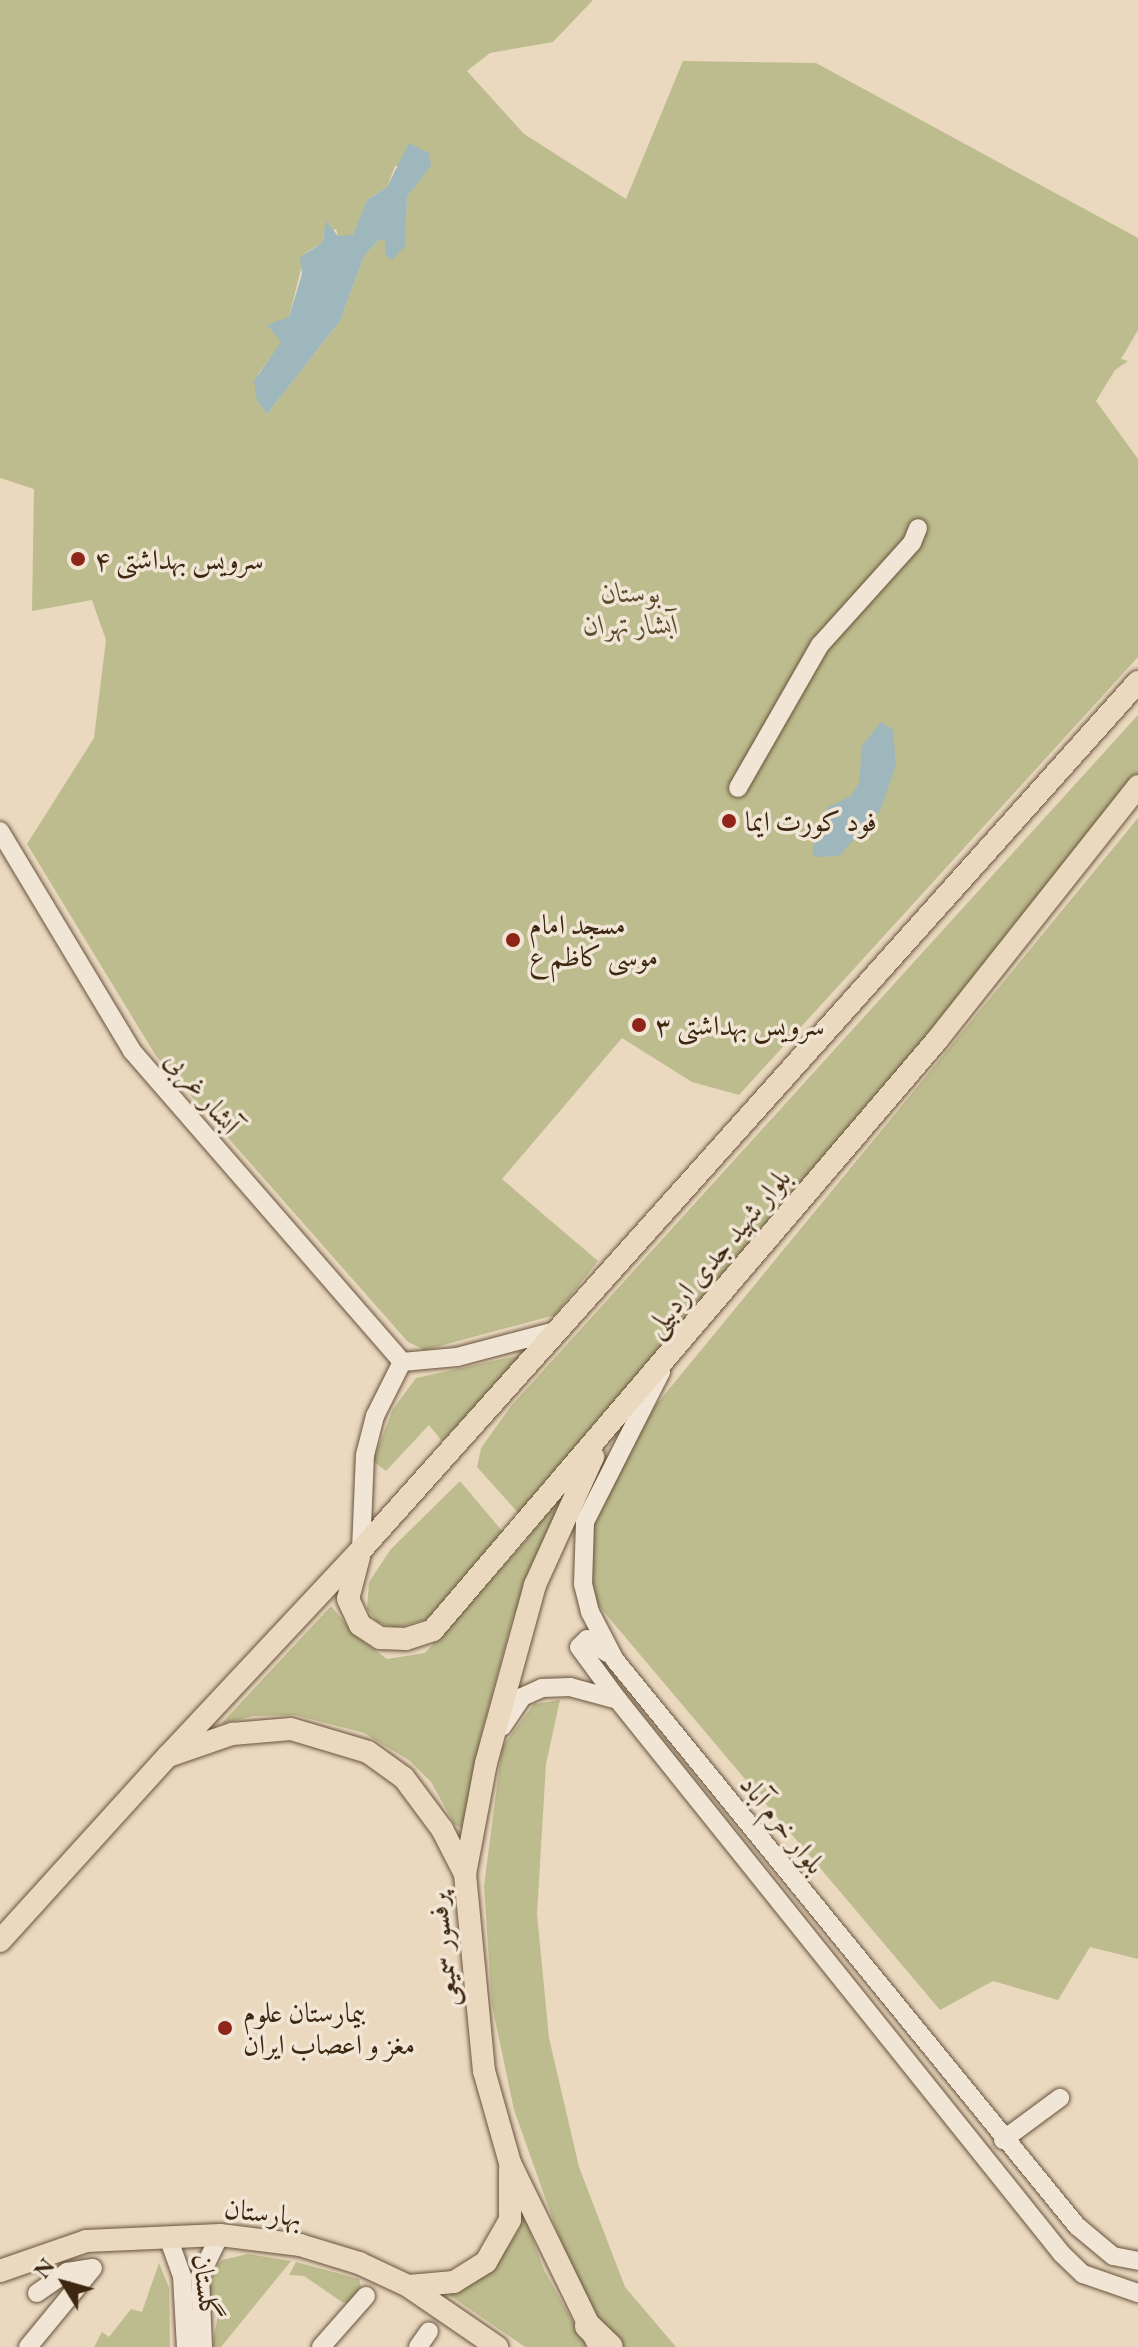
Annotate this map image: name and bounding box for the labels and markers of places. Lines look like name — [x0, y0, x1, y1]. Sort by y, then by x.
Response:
place label: سرویس بهداشتی ۴ — [94, 542, 264, 576]
marker: سرویس بهداشتی ۴ — [69, 550, 87, 568]
place label: فود کورت ایما — [745, 804, 877, 838]
marker: فود کورت ایما — [720, 812, 738, 830]
place label: مسجد امام موسی کاظم ع — [529, 907, 658, 973]
marker: مسجد امام موسی کاظم ع — [504, 931, 522, 949]
place label: سرویس بهداشتی ۳ — [655, 1008, 825, 1042]
marker: سرویس بهداشتی ۳ — [630, 1016, 648, 1034]
place label: بیمارستان علوم مغز و اعصاب ایران — [243, 1995, 415, 2061]
marker: بیمارستان علوم مغز و اعصاب ایران — [214, 2017, 236, 2039]

